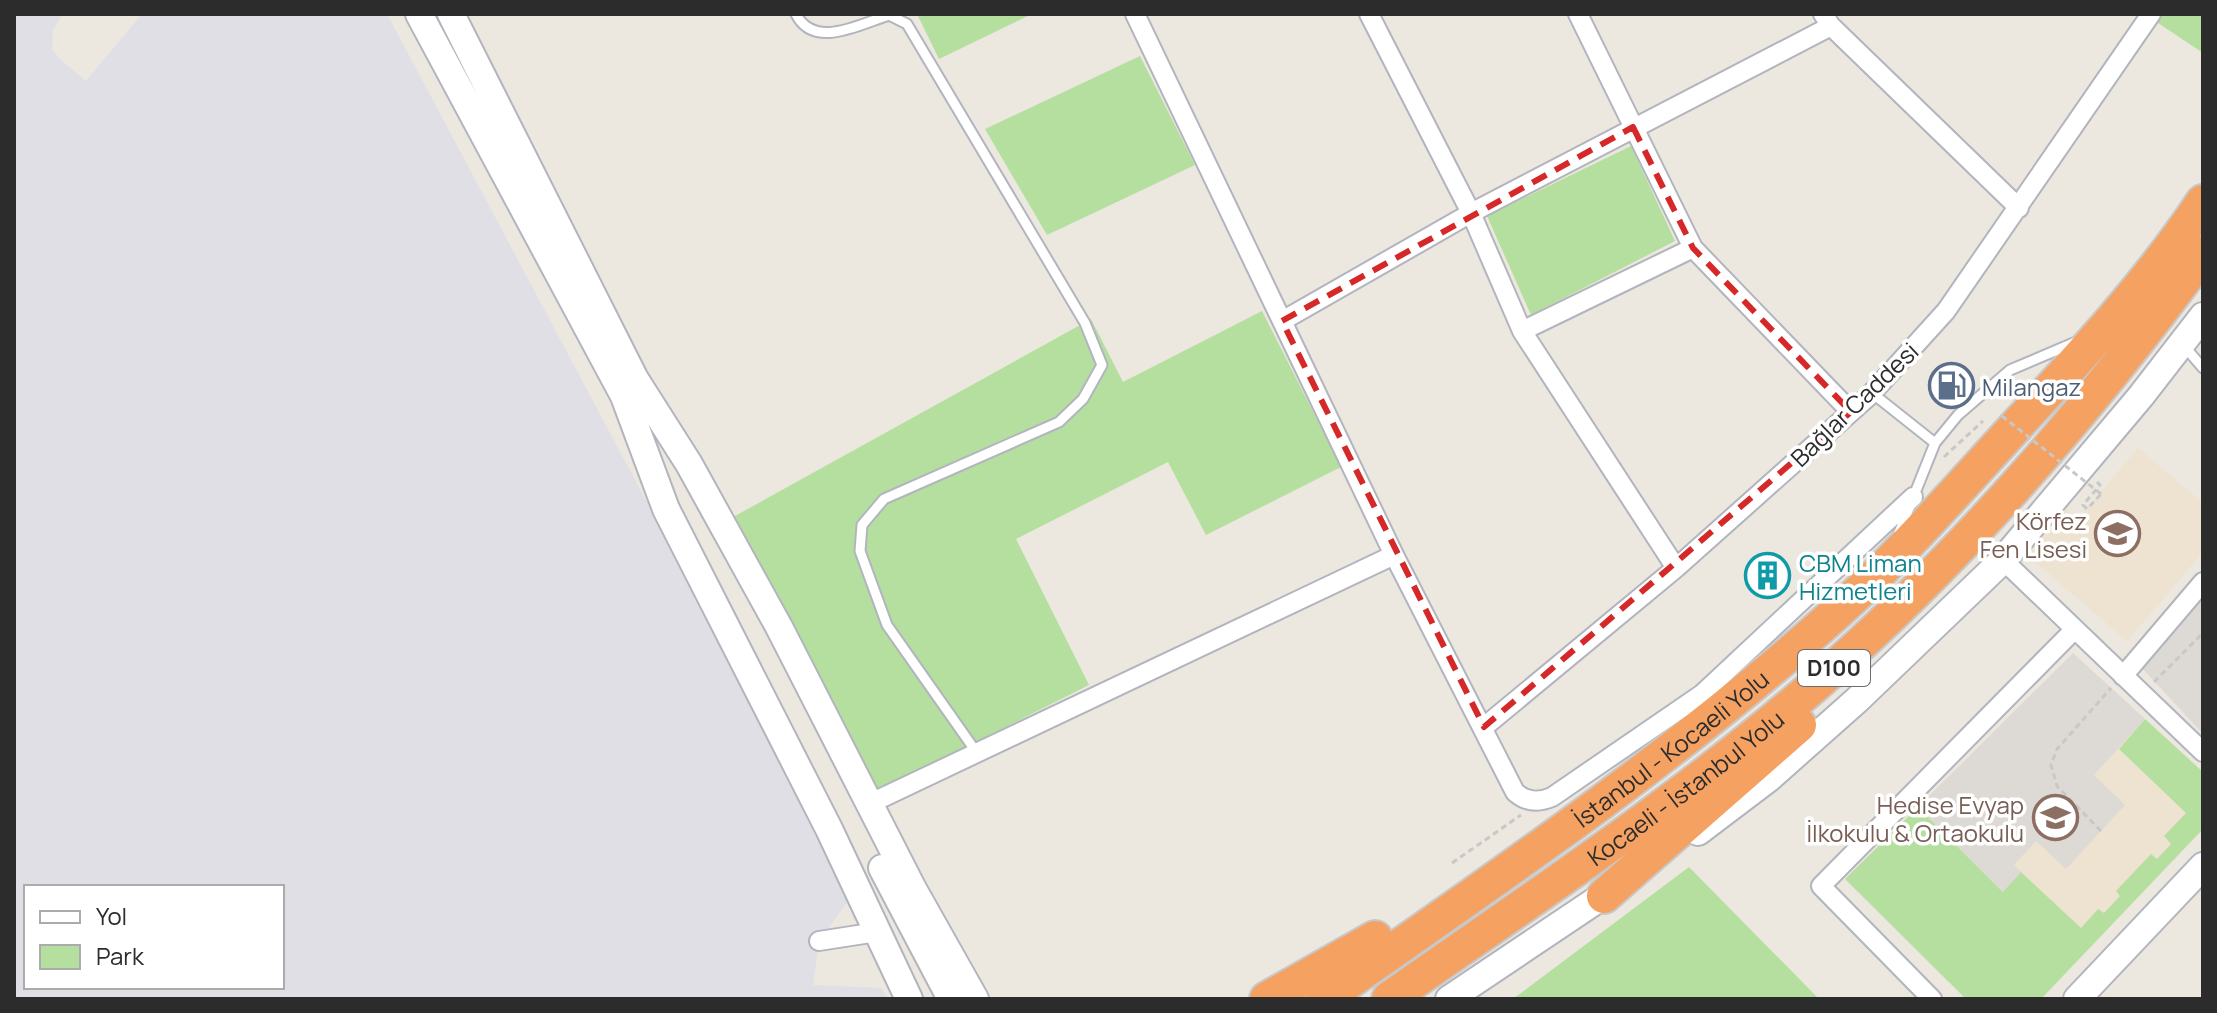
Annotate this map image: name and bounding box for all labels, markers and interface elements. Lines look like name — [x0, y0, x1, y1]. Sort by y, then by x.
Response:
street label: Bağlar Caddesi — [1783, 335, 1925, 473]
fuel station icon: Milangaz — [1927, 362, 1975, 410]
place label: Milangaz — [1982, 370, 2081, 403]
place label: Körfez Fen Lisesi — [1980, 504, 2087, 565]
school or university icon: Körfez Fen Lisesi — [2094, 510, 2142, 558]
place label: CBM Liman Hizmetleri — [1799, 546, 1922, 607]
building icon: CBM Liman Hizmetleri — [1744, 552, 1792, 600]
road number: D100 — [1798, 650, 1870, 686]
street label: İstanbul - Kocaeli Yolu — [1566, 662, 1775, 834]
street label: Kocaeli - İstanbul Yolu — [1580, 702, 1790, 873]
place label: Hedise Evyap İlkokulu & Ortaokulu — [1806, 788, 2024, 849]
school or university icon: Hedise Evyap İlkokulu & Ortaokulu — [2031, 794, 2079, 842]
legend — [24, 885, 284, 989]
text: Yol — [96, 899, 127, 932]
text: Park — [96, 939, 145, 972]

